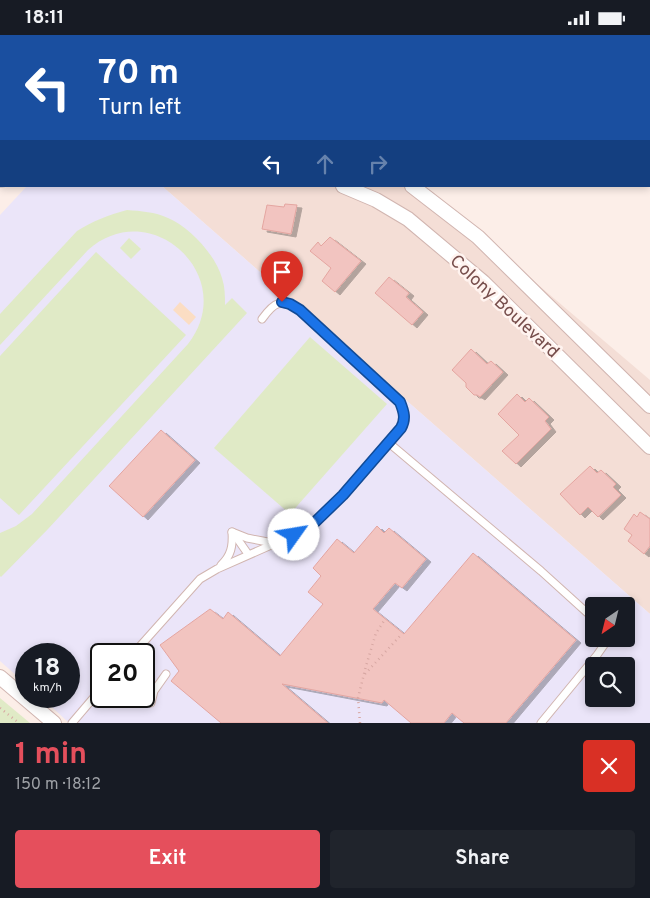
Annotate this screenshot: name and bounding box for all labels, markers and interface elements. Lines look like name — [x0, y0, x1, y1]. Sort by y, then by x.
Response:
text: 18:11 — [25, 6, 64, 30]
text: 70 m — [98, 52, 179, 96]
icon: left — [15, 55, 80, 120]
text: Turn left — [98, 95, 181, 122]
icon: left — [258, 150, 286, 178]
icon: ahead — [311, 150, 339, 178]
icon: right — [364, 150, 392, 178]
street label: Colony Boulevard — [444, 250, 564, 364]
pin — [261, 251, 303, 302]
icon: arrive — [268, 258, 296, 286]
position arrow — [267, 508, 319, 560]
north arrow — [585, 597, 635, 647]
map controls — [585, 597, 635, 707]
speed limit sign: 20 — [90, 643, 155, 708]
text: 18 — [35, 653, 60, 685]
button: search — [585, 657, 635, 707]
text: km/h — [33, 680, 62, 696]
text: 1 min — [15, 737, 87, 774]
button: close — [583, 740, 635, 792]
text: 150 m · 18:12 — [15, 775, 101, 795]
button: Exit — [15, 830, 320, 888]
button: Share — [330, 830, 635, 888]

